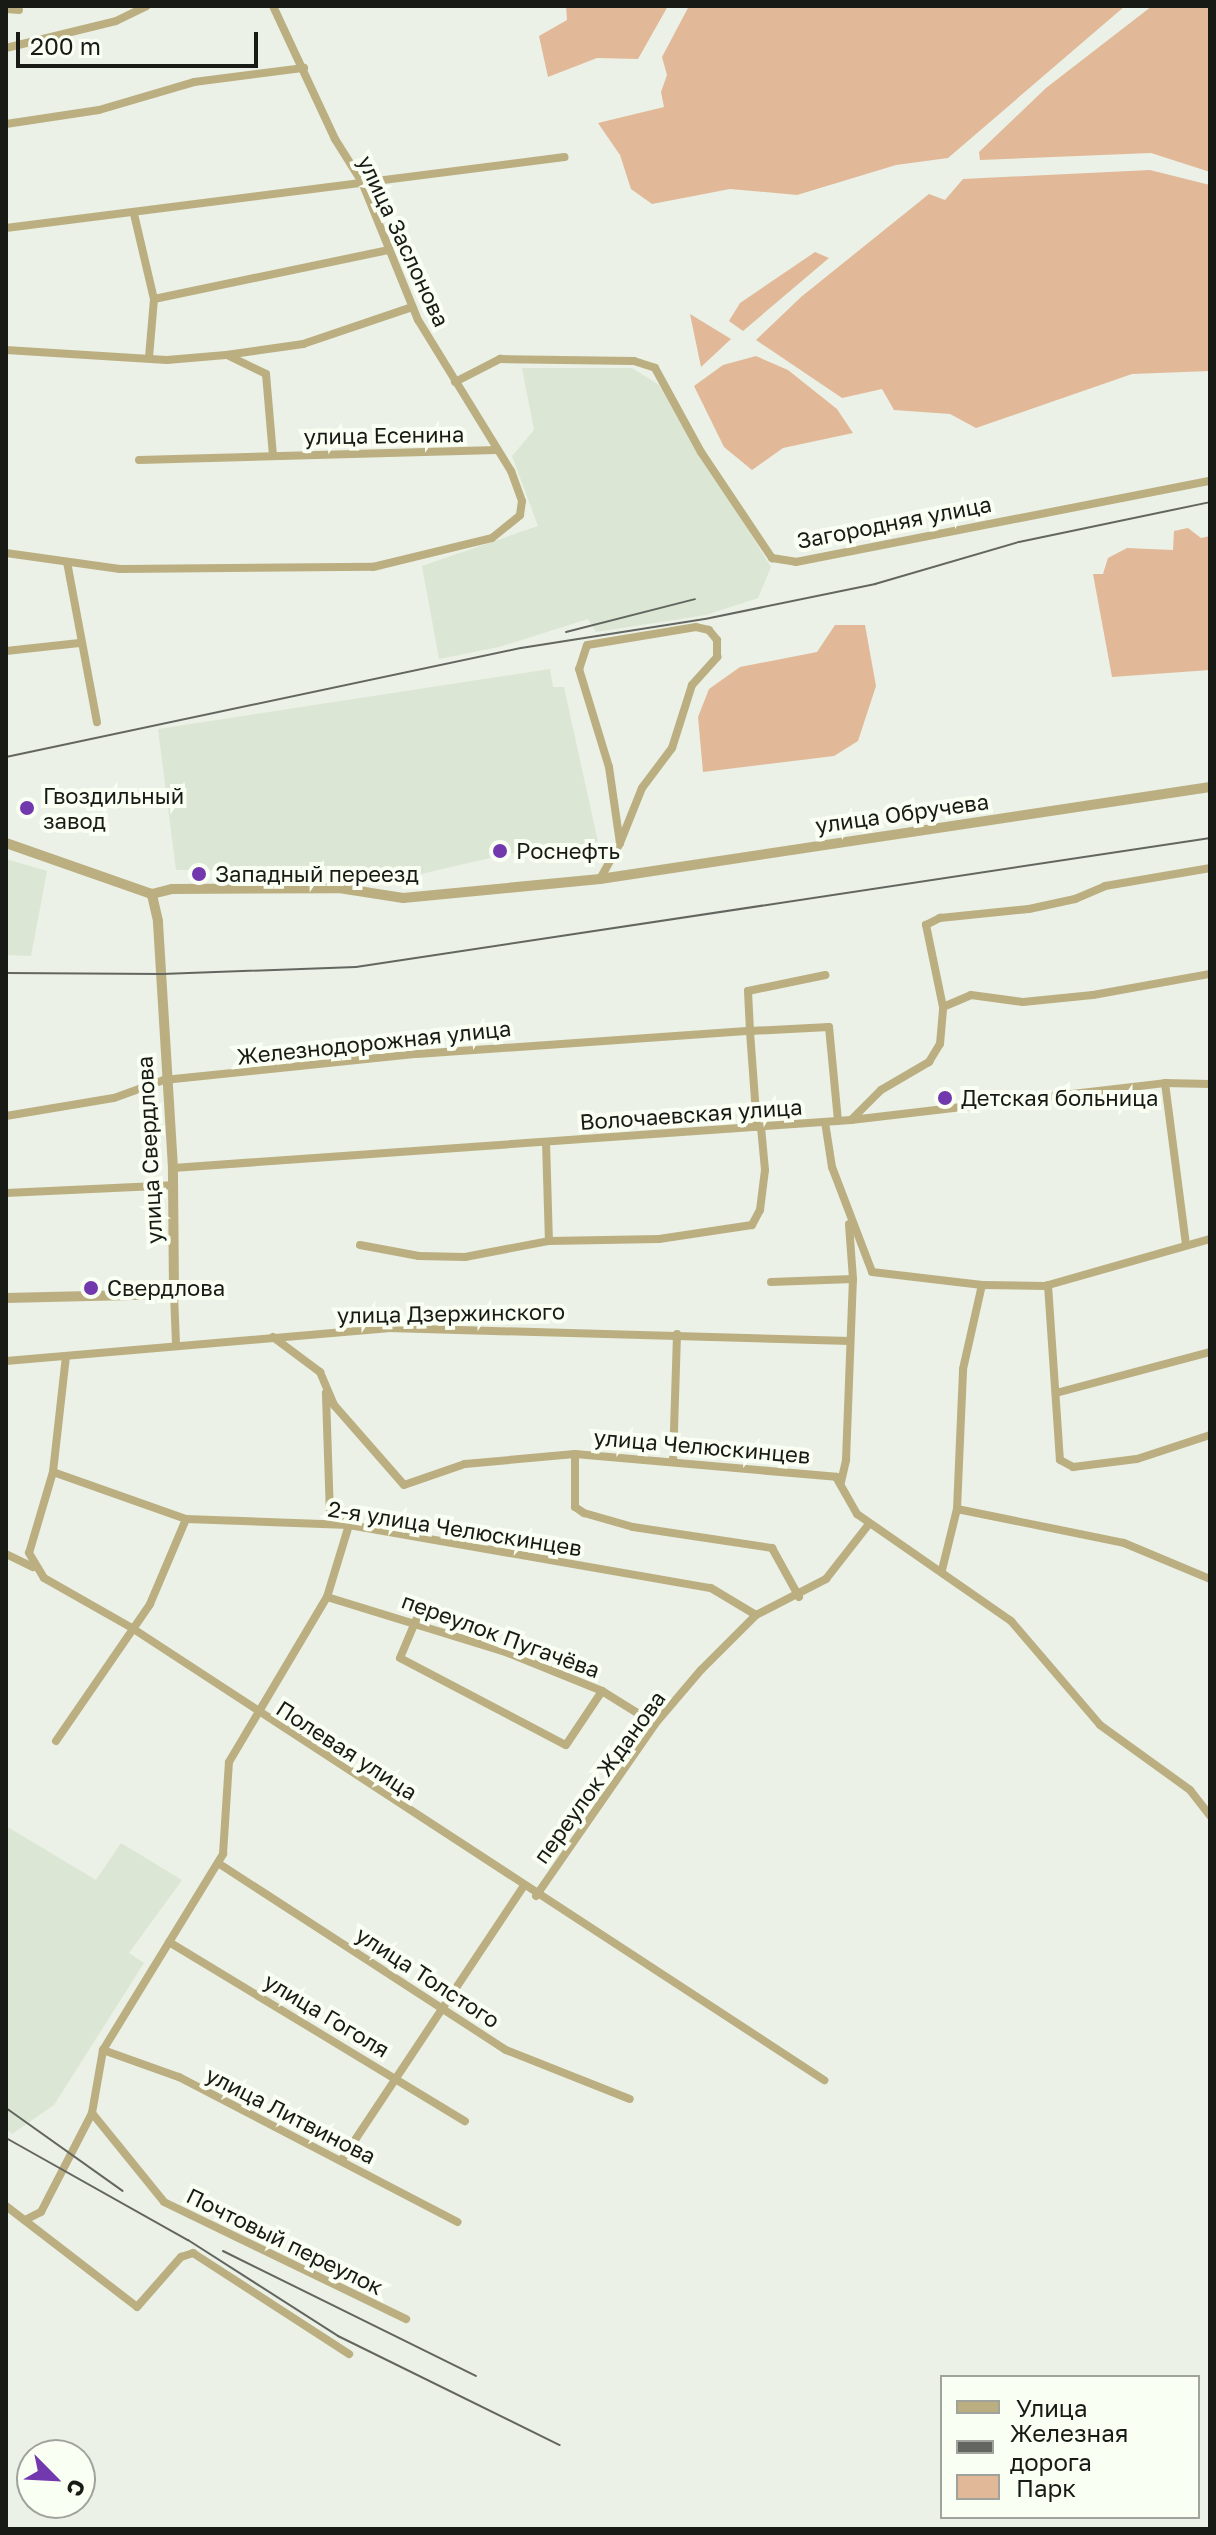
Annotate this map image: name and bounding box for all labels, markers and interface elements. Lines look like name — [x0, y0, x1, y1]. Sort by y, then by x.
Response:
scale bar — [20, 16, 262, 66]
text: 200 m — [30, 31, 101, 60]
street label: улица Заслонова — [353, 151, 455, 331]
street label: улица Есенина — [303, 420, 465, 450]
street label: Загородняя улица — [794, 490, 994, 554]
place label: Гвоздильный завод — [43, 782, 184, 834]
street label: улица Обручева — [814, 788, 990, 838]
marker: Гвоздильный завод — [18, 799, 36, 817]
place label: Роснефть — [516, 838, 620, 864]
marker: Роснефть — [491, 842, 509, 860]
place label: Западный переезд — [215, 861, 419, 887]
marker: Западный переезд — [190, 865, 208, 883]
street label: Железнодорожная улица — [236, 1014, 512, 1070]
street label: улица Свердлова — [131, 1055, 167, 1245]
place label: Детская больница — [961, 1085, 1158, 1111]
marker: Детская больница — [936, 1089, 954, 1107]
street label: Волочаевская улица — [579, 1093, 803, 1135]
place label: Свердлова — [107, 1275, 225, 1301]
marker: Свердлова — [82, 1279, 100, 1297]
street label: улица Дзержинского — [337, 1298, 565, 1328]
street label: улица Челюскинцев — [593, 1423, 811, 1469]
street label: 2-я улица Челюскинцев — [326, 1495, 584, 1561]
street label: переулок Пугачёва — [398, 1587, 604, 1683]
street label: переулок Жданова — [528, 1686, 670, 1868]
street label: Полевая улица — [272, 1695, 422, 1805]
street label: улица Толстого — [351, 1921, 505, 2033]
street label: улица Гоголя — [260, 1967, 394, 2063]
street label: улица Литвинова — [202, 2061, 380, 2169]
street label: Почтовый переулок — [182, 2182, 388, 2300]
legend — [940, 2375, 1200, 2519]
text: Улица — [1016, 2393, 1088, 2422]
text: Железная дорога — [1010, 2418, 1128, 2476]
north arrow — [16, 2439, 96, 2519]
text: Парк — [1016, 2473, 1076, 2502]
text: С — [61, 2476, 92, 2501]

